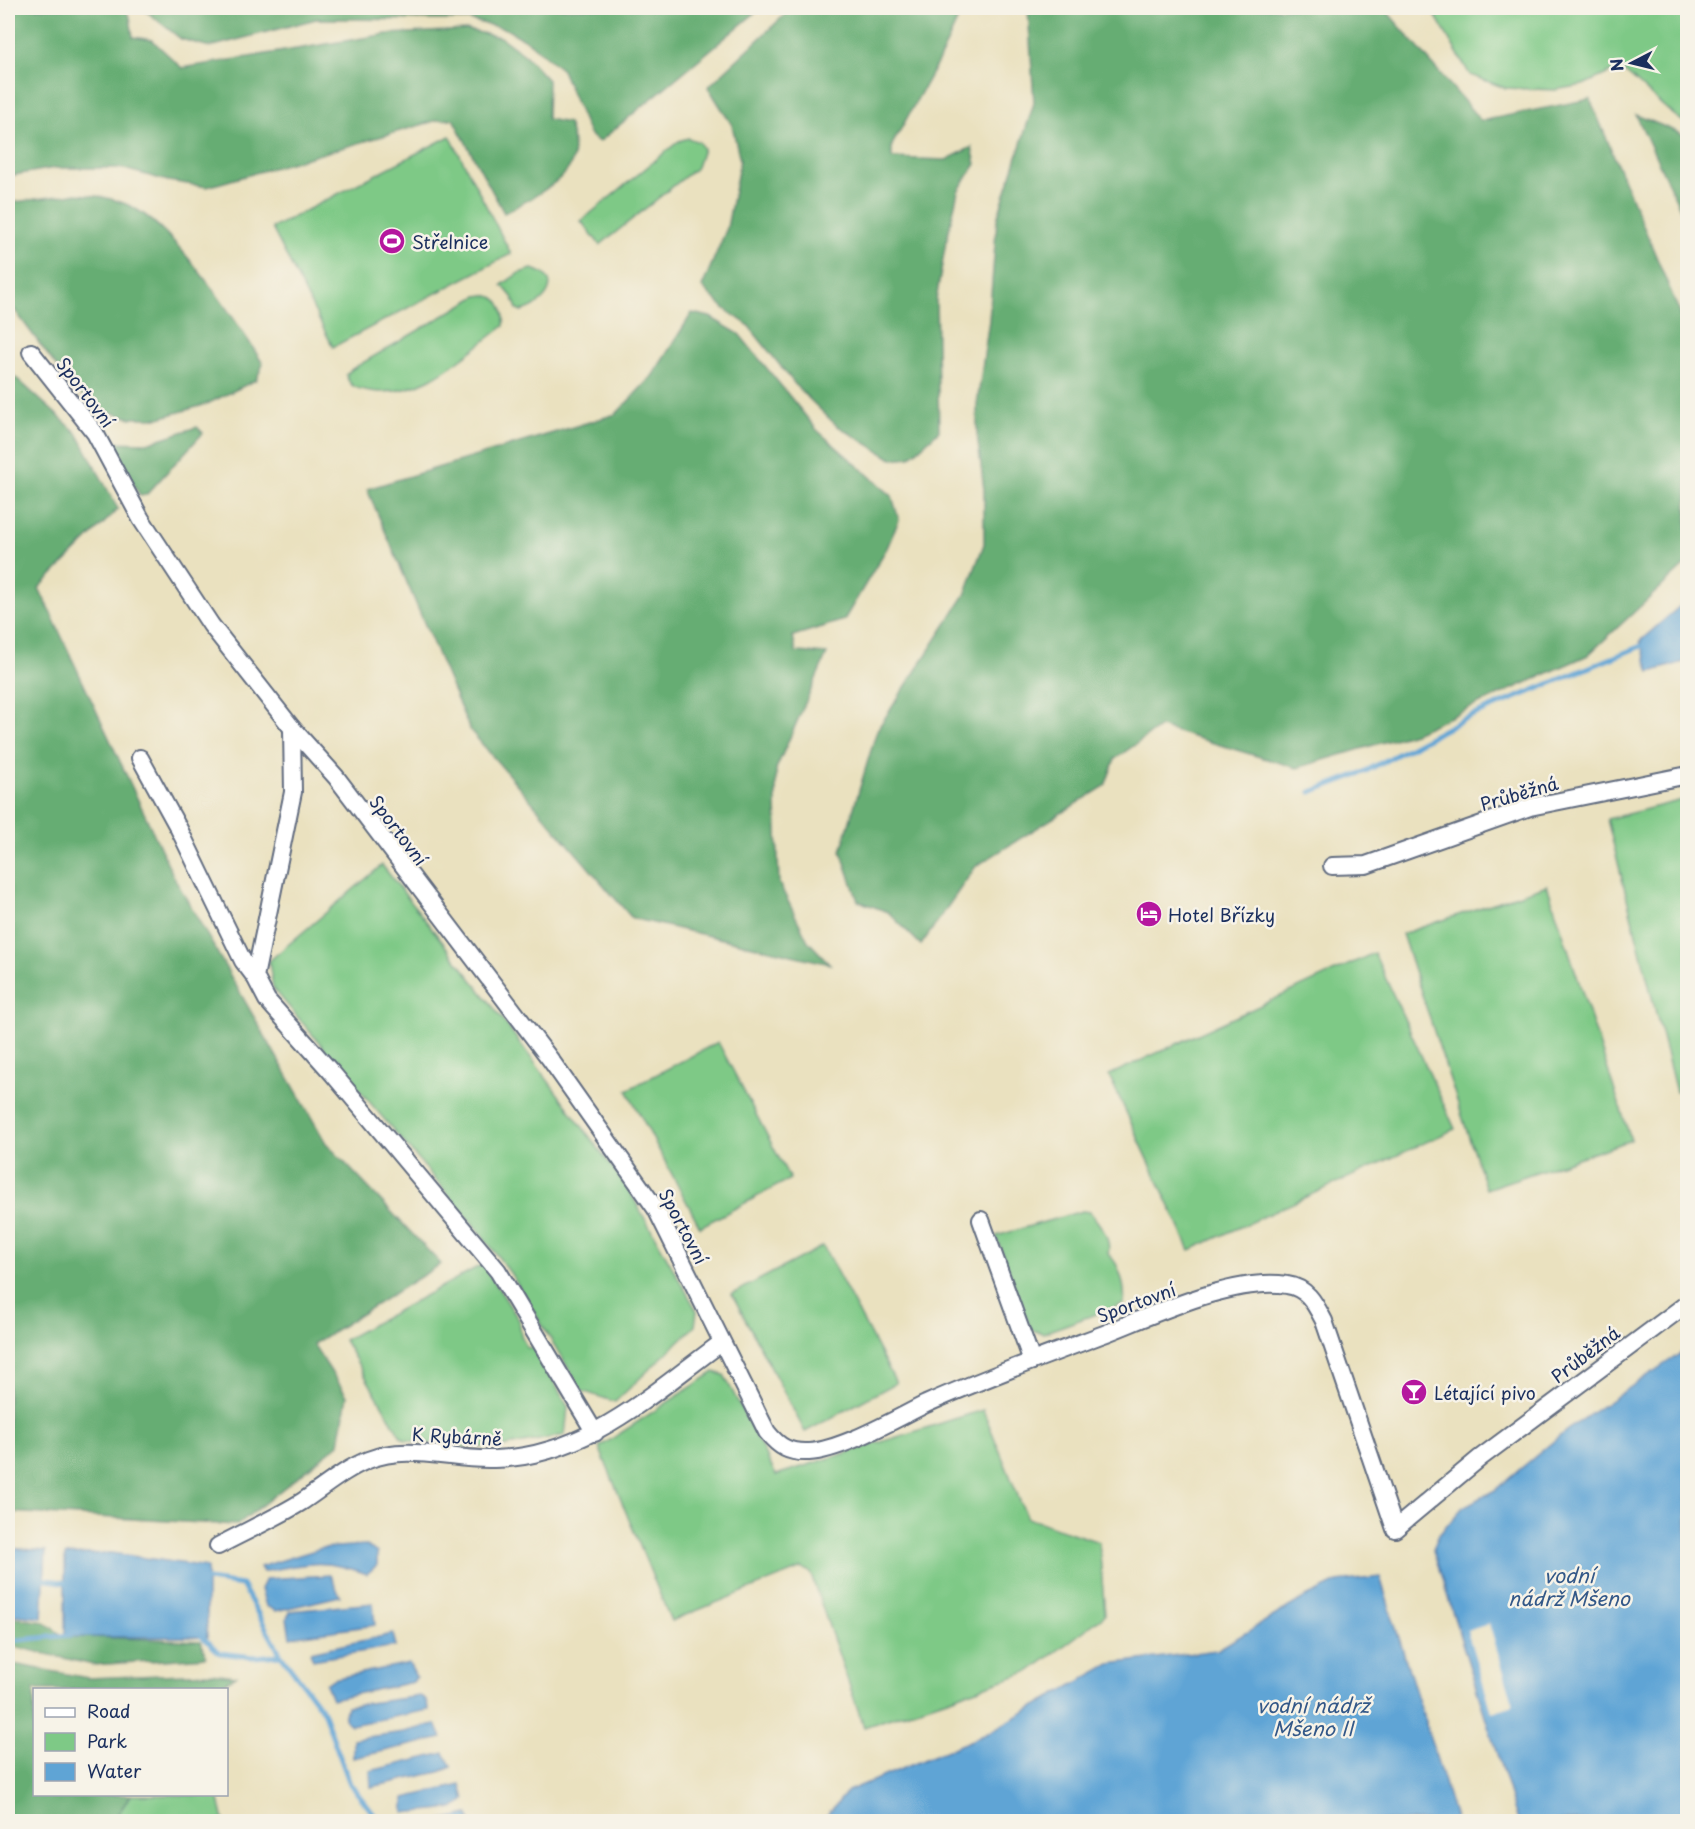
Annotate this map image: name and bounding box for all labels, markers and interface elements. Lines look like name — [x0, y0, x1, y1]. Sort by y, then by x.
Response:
north arrow — [1602, 33, 1662, 93]
text: N — [1603, 57, 1629, 73]
sports icon: Střelnice — [377, 226, 407, 256]
place label: Střelnice — [412, 228, 488, 255]
street label: Sportovní — [50, 351, 122, 433]
street label: Průběžná — [1477, 769, 1562, 817]
street label: Sportovní — [363, 789, 435, 871]
hotel icon: Hotel Břízky — [1134, 899, 1164, 929]
place label: Hotel Břízky — [1168, 901, 1275, 928]
street label: Sportovní — [653, 1183, 715, 1269]
street label: Sportovní — [1093, 1275, 1180, 1329]
street label: Průběžná — [1545, 1319, 1626, 1389]
bar icon: Létající pivo — [1399, 1377, 1429, 1407]
place label: Létající pivo — [1434, 1379, 1536, 1406]
street label: K Rybárně — [411, 1420, 503, 1452]
water label: vodní nádrž Mšeno — [1508, 1560, 1631, 1613]
legend — [33, 1688, 228, 1796]
water label: vodní nádrž Mšeno II — [1257, 1690, 1373, 1743]
text: Road — [87, 1697, 131, 1724]
text: Park — [87, 1727, 127, 1754]
text: Water — [87, 1757, 142, 1784]

